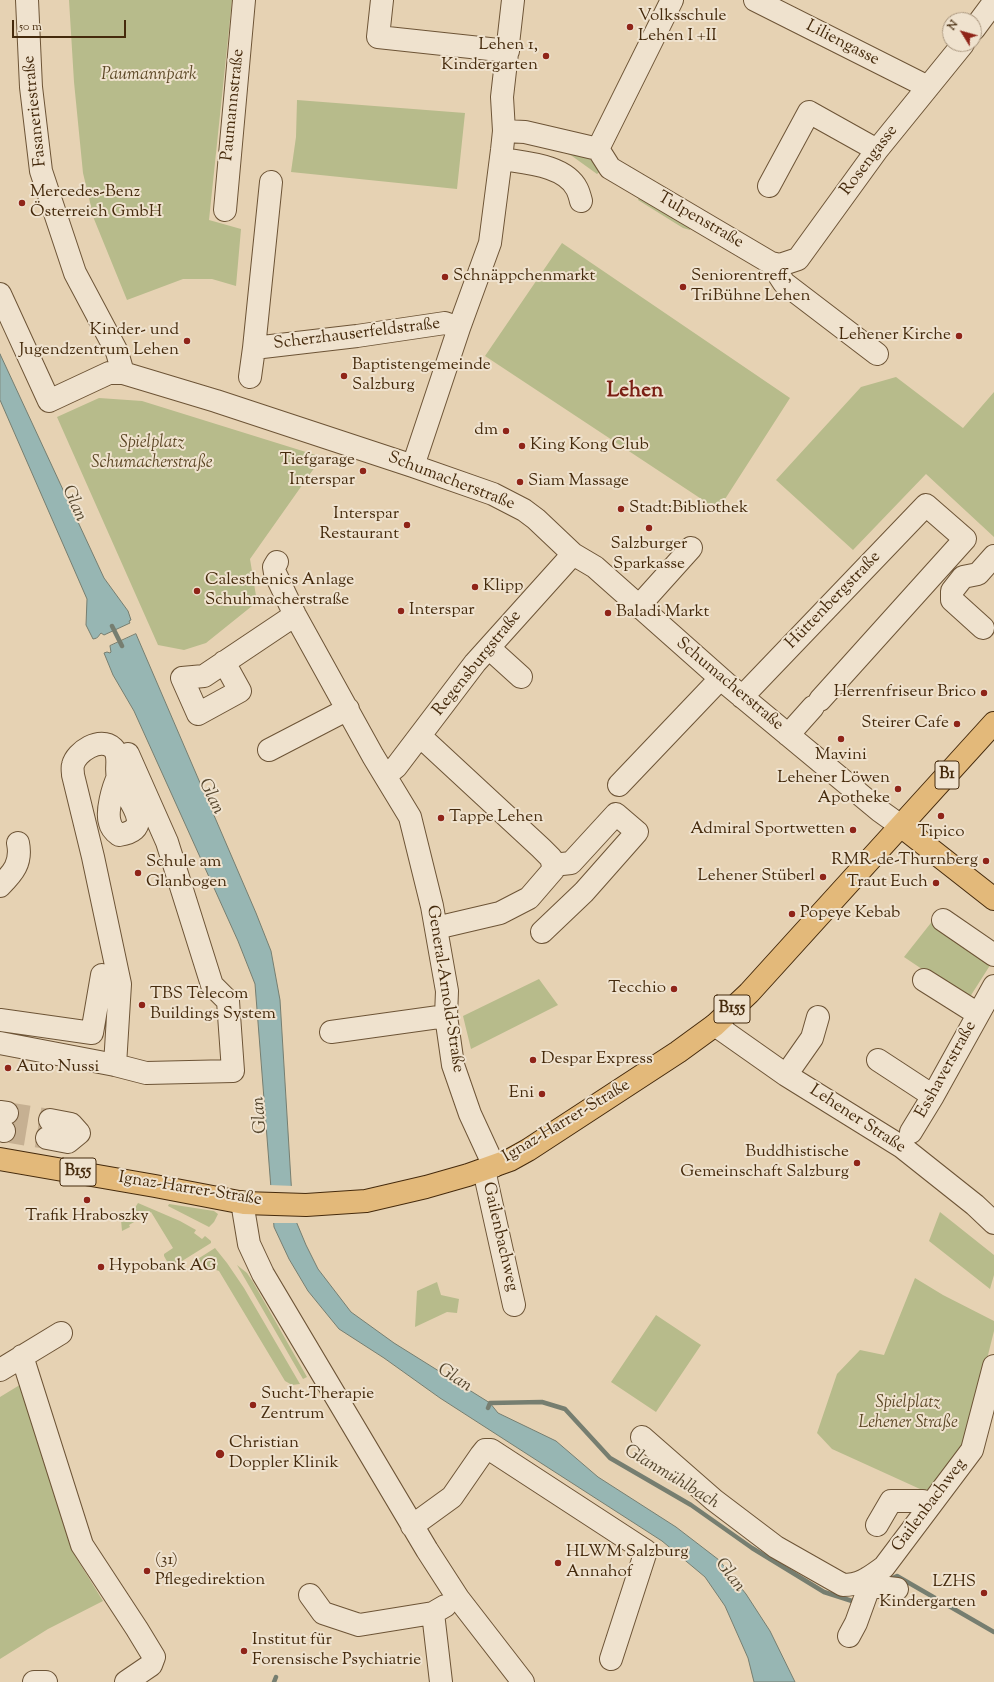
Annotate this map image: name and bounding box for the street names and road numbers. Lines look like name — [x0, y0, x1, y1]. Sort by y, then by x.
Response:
street label: Liliengasse — [802, 17, 882, 71]
street label: Paumannstraße — [218, 48, 250, 162]
street label: Fasaneriestraße — [20, 54, 52, 168]
street label: Rosengasse — [837, 122, 903, 200]
street label: Tulpenstraße — [653, 188, 747, 254]
street label: Scherzhauserfeldstraße — [273, 315, 441, 355]
street label: Schumacherstraße — [385, 448, 517, 516]
street label: Hüttenbergstraße — [782, 548, 886, 654]
street label: Regensburgstraße — [429, 607, 527, 721]
street label: Schumacherstraße — [671, 634, 787, 736]
road number: B1 — [935, 761, 959, 789]
street label: General-Arnold-Straße — [421, 904, 467, 1074]
road number: B155 — [714, 995, 750, 1023]
street label: Esshaverstraße — [912, 1018, 982, 1122]
street label: Ignaz-Harrer-Straße — [500, 1076, 634, 1168]
street label: Lehener Straße — [805, 1081, 909, 1159]
road number: B155 — [60, 1158, 96, 1186]
street label: Ignaz-Harrer-Straße — [117, 1169, 263, 1211]
street label: Gailenbachweg — [476, 1180, 522, 1294]
street label: Gailenbachweg — [888, 1455, 972, 1557]

